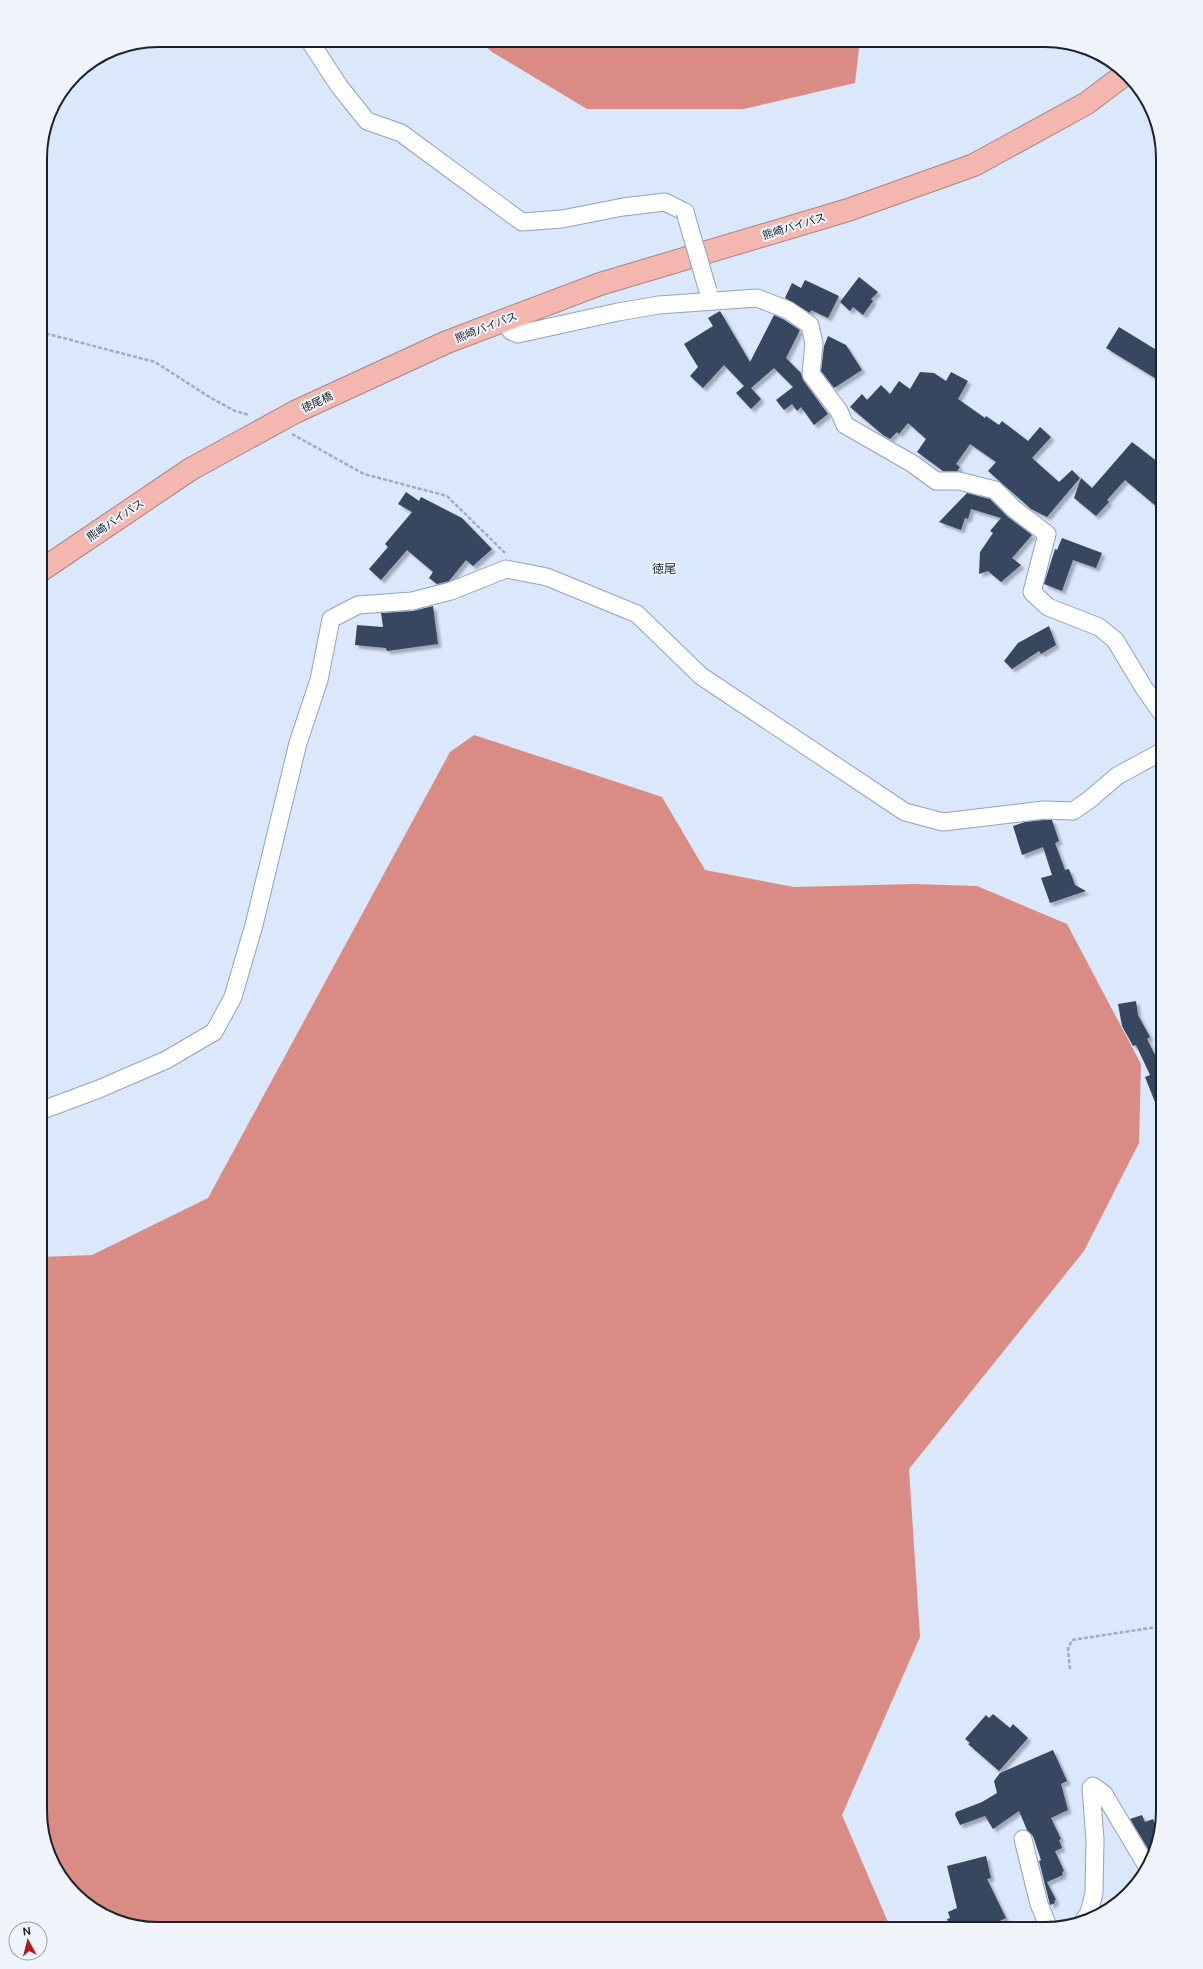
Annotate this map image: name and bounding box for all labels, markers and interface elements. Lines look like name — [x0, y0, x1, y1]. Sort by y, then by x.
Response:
street label: 熊崎バイパス — [760, 210, 828, 242]
street label: 熊崎バイパス — [453, 309, 519, 345]
street label: 徳尾橋 — [299, 389, 335, 415]
street label: 熊崎バイパス — [84, 496, 146, 544]
district label: 徳尾 — [652, 561, 676, 577]
north arrow — [8, 1921, 48, 1961]
text: N — [22, 1924, 32, 1939]

